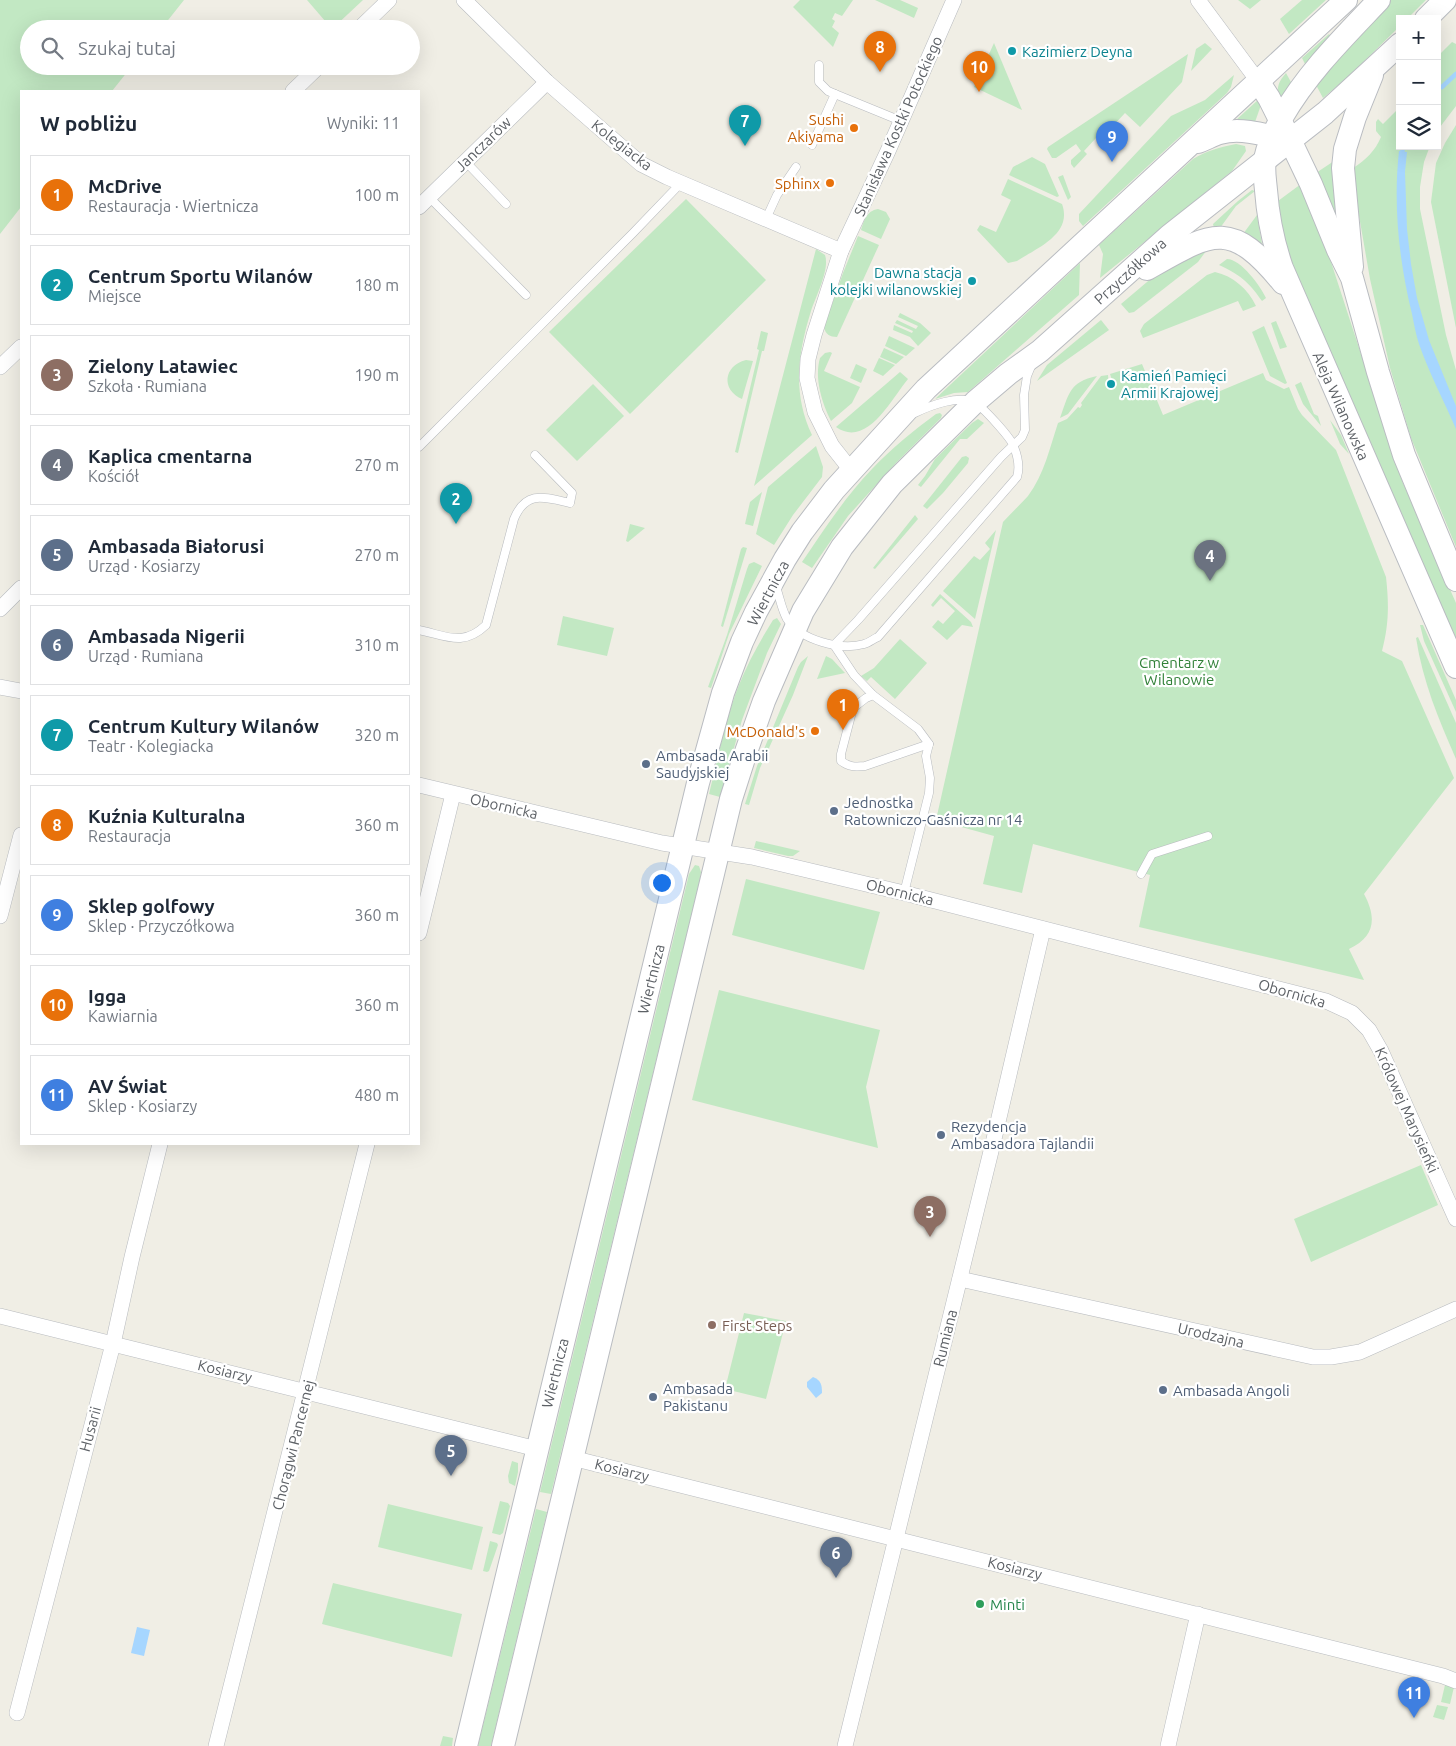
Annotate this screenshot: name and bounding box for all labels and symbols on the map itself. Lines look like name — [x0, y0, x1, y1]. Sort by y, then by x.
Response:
pin: 8 — [864, 31, 896, 72]
street label: Stanisława Kostki Potockiego — [850, 33, 946, 219]
place label: Kazimierz Deyna — [1022, 43, 1133, 60]
marker: Kazimierz Deyna — [1006, 45, 1018, 57]
pin: 10 — [963, 51, 995, 92]
pin: 7 — [729, 105, 761, 146]
place label: Sushi Akiyama — [787, 111, 844, 145]
street label: Janczarów — [451, 113, 515, 175]
street label: Kolegiacka — [588, 116, 656, 174]
pin: 9 — [1096, 121, 1128, 162]
marker: Sushi Akiyama — [848, 122, 860, 134]
place label: Sphinx — [775, 175, 820, 192]
marker: Sphinx — [824, 177, 836, 189]
street label: Przyczółkowa — [1091, 234, 1169, 308]
place label: Dawna stacja kolejki wilanowskiej — [830, 264, 962, 298]
marker: Dawna stacja kolejki wilanowskiej — [966, 275, 978, 287]
street label: Aleja Wilanowska — [1309, 349, 1373, 463]
place label: Kamień Pamięci Armii Krajowej — [1121, 367, 1227, 401]
marker: Kamień Pamięci Armii Krajowej — [1105, 378, 1117, 390]
pin: 2 — [440, 483, 472, 524]
pin: 4 — [1194, 540, 1226, 581]
street label: Wiertnicza — [744, 557, 792, 629]
park label: Cmentarz w Wilanowie — [1139, 654, 1219, 688]
pin: 1 — [827, 689, 859, 730]
place label: McDonald's — [727, 723, 805, 740]
marker: McDonald's — [809, 725, 821, 737]
place label: Ambasada Arabii Saudyjskiej — [656, 747, 769, 781]
marker: Ambasada Arabii Saudyjskiej — [640, 758, 652, 770]
street label: Obornicka — [468, 790, 540, 822]
place label: Jednostka Ratowniczo-Gaśnicza nr 14 — [844, 794, 1022, 828]
marker: Jednostka Ratowniczo-Gaśnicza nr 14 — [828, 805, 840, 817]
your location — [649, 870, 675, 896]
street label: Obornicka — [864, 875, 936, 909]
street label: Wiertnicza — [634, 942, 668, 1016]
street label: Obornicka — [1256, 975, 1328, 1011]
street label: Królowej Marysieńki — [1372, 1045, 1442, 1175]
place label: Rezydencja Ambasadora Tajlandii — [951, 1118, 1094, 1152]
marker: Rezydencja Ambasadora Tajlandii — [935, 1129, 947, 1141]
pin: 3 — [914, 1196, 946, 1237]
street label: Rumiana — [930, 1308, 960, 1368]
place label: First Steps — [722, 1317, 792, 1334]
marker: First Steps — [706, 1319, 718, 1331]
street label: Urodzajna — [1176, 1319, 1246, 1351]
street label: Wiertnicza — [538, 1336, 572, 1410]
street label: Kosiarzy — [196, 1356, 254, 1386]
street label: Chorągwi Pancernej — [269, 1378, 317, 1512]
place label: Ambasada Pakistanu — [663, 1380, 733, 1414]
place label: Ambasada Angoli — [1173, 1382, 1290, 1399]
marker: Ambasada Angoli — [1157, 1384, 1169, 1396]
marker: Ambasada Pakistanu — [647, 1391, 659, 1403]
street label: Husarii — [76, 1404, 104, 1454]
pin: 5 — [435, 1435, 467, 1476]
street label: Kosiarzy — [593, 1455, 651, 1485]
pin: 6 — [820, 1537, 852, 1578]
street label: Kosiarzy — [986, 1553, 1044, 1583]
place label: Minti — [990, 1596, 1025, 1613]
marker: Minti — [974, 1598, 986, 1610]
pin: 11 — [1398, 1677, 1430, 1718]

